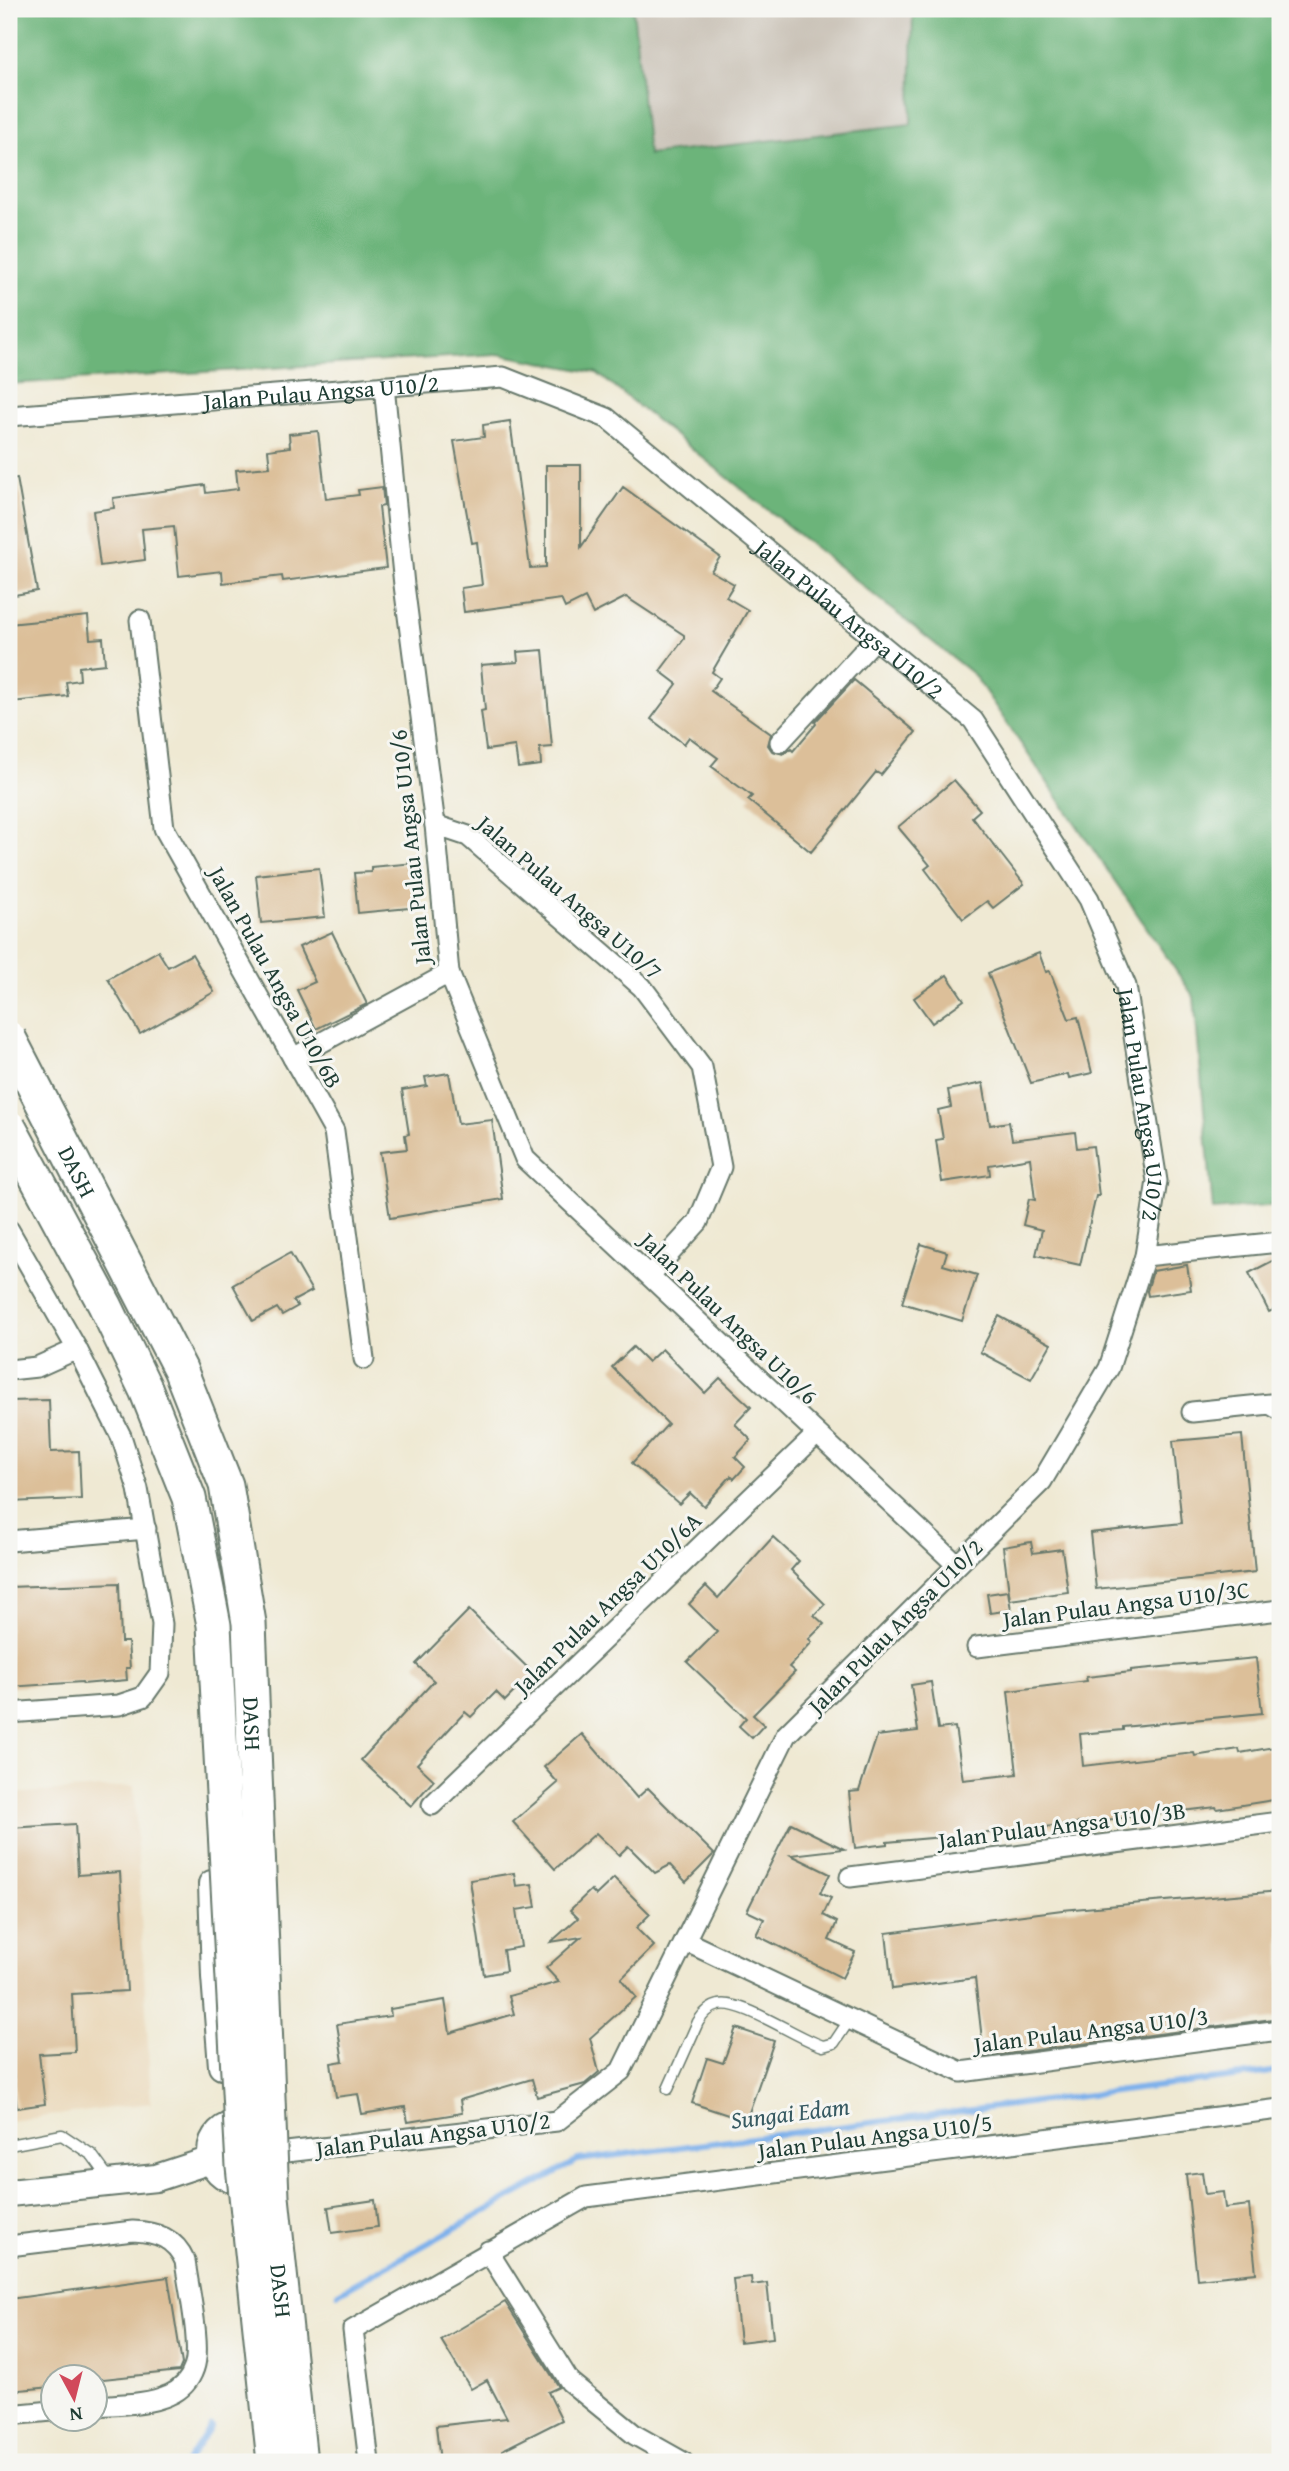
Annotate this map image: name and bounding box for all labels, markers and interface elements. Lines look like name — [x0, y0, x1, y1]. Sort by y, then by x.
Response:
street label: Jalan Pulau Angsa U10/2 — [199, 366, 440, 417]
street label: Jalan Pulau Angsa U10/2 — [746, 529, 951, 706]
street label: Jalan Pulau Angsa U10/6 — [381, 728, 439, 969]
street label: Jalan Pulau Angsa U10/7 — [468, 805, 670, 987]
street label: Jalan Pulau Angsa U10/6B — [200, 858, 351, 1094]
street label: Jalan Pulau Angsa U10/2 — [1110, 983, 1174, 1224]
street label: DASH — [51, 1140, 105, 1203]
street label: Jalan Pulau Angsa U10/6 — [631, 1222, 825, 1412]
street label: Jalan Pulau Angsa U10/6A — [504, 1504, 708, 1704]
street label: Jalan Pulau Angsa U10/2 — [798, 1531, 990, 1723]
street label: Jalan Pulau Angsa U10/3C — [998, 1573, 1251, 1636]
street label: DASH — [235, 1696, 271, 1751]
street label: Jalan Pulau Angsa U10/3B — [934, 1793, 1187, 1857]
street label: Jalan Pulau Angsa U10/3 — [969, 1999, 1210, 2061]
water label: Sungai Edam — [728, 2088, 852, 2138]
street label: Jalan Pulau Angsa U10/2 — [311, 2103, 552, 2165]
street label: Jalan Pulau Angsa U10/5 — [753, 2105, 994, 2167]
street label: DASH — [263, 2262, 301, 2319]
north arrow — [38, 2362, 108, 2432]
text: N — [68, 2400, 84, 2430]

